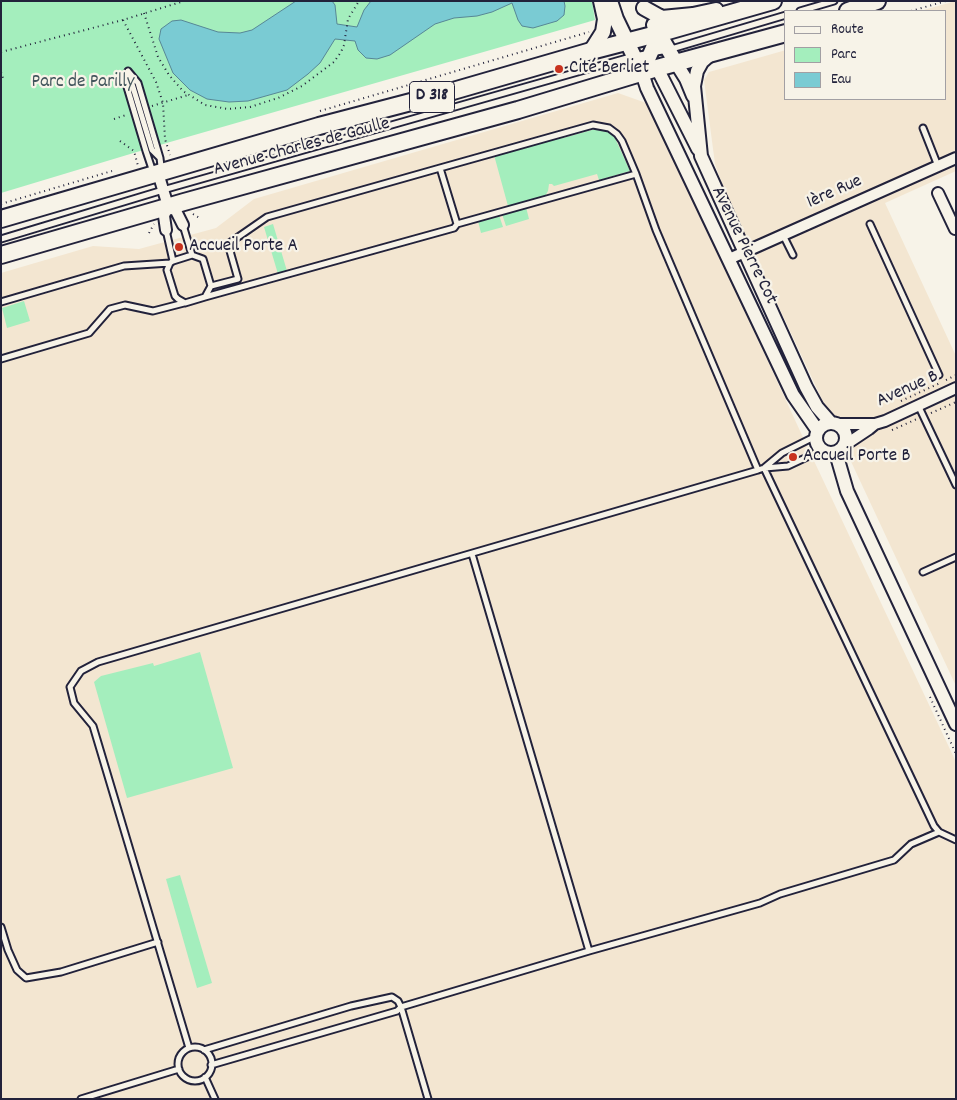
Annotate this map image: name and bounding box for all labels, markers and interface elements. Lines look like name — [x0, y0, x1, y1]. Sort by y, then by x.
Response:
legend — [784, 10, 947, 100]
text: Route — [831, 19, 864, 41]
text: Parc — [831, 44, 856, 66]
place label: Cité Berliet — [569, 58, 649, 80]
marker: Cité Berliet — [553, 63, 565, 75]
text: Eau — [831, 69, 851, 91]
park label: Parc de Parilly — [32, 72, 134, 94]
road number: D 318 — [410, 81, 454, 112]
street label: Avenue Charles de Gaulle — [211, 114, 393, 182]
street label: 1ère Rue — [804, 171, 866, 215]
street label: Avenue Pierre Cot — [705, 183, 781, 309]
place label: Accueil Porte A — [189, 236, 298, 258]
marker: Accueil Porte A — [173, 241, 185, 253]
street label: Avenue B — [874, 366, 942, 414]
place label: Accueil Porte B — [803, 446, 910, 468]
marker: Accueil Porte B — [787, 451, 799, 463]

